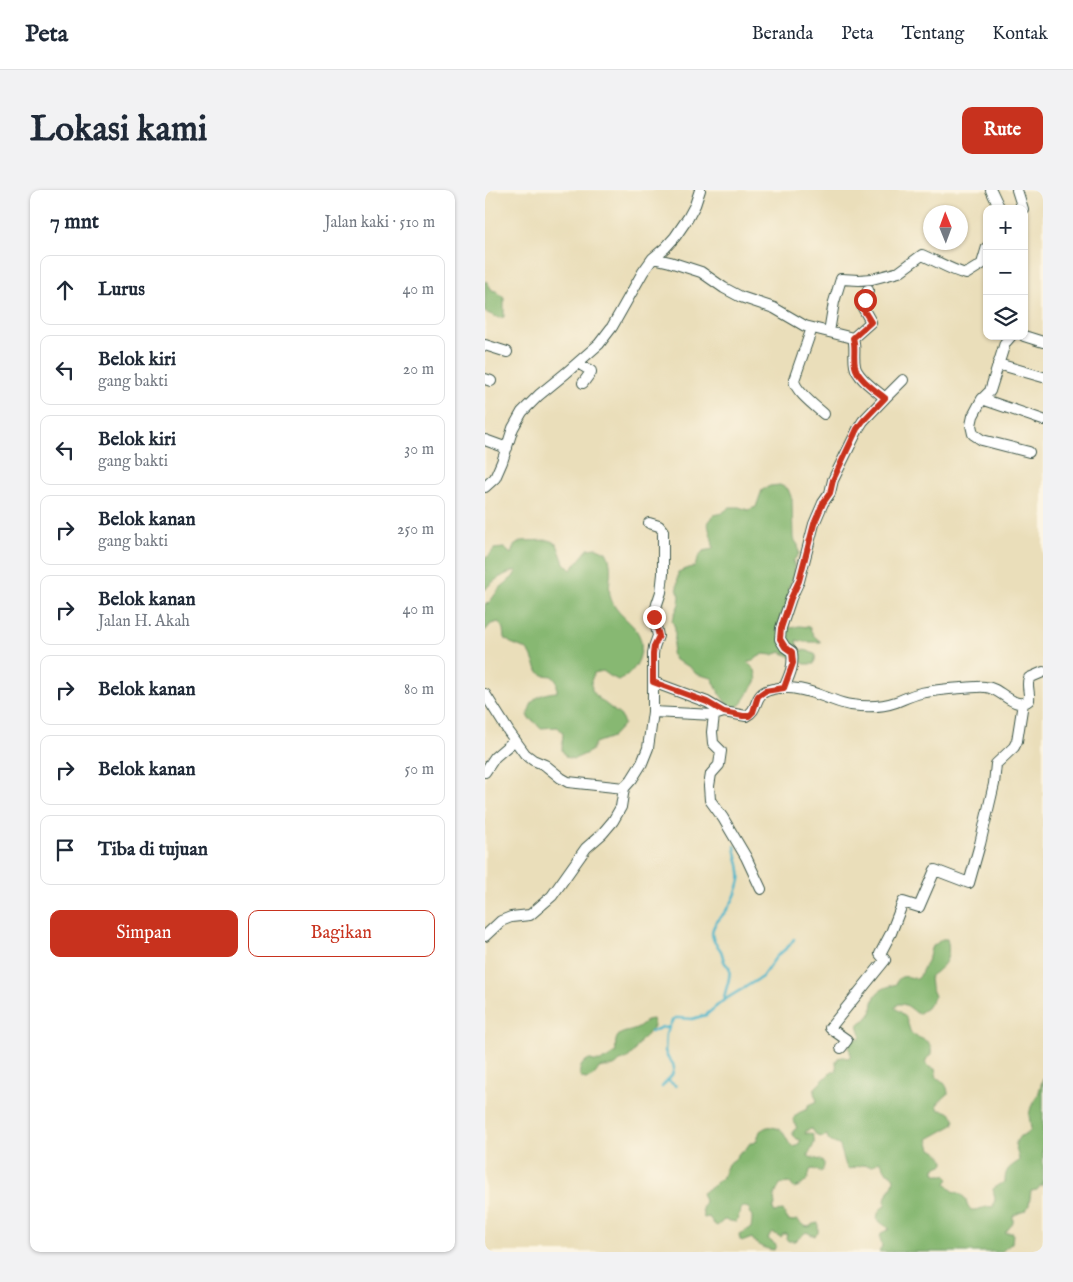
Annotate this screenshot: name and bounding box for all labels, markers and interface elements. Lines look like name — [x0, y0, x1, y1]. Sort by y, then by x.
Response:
text: Peta — [25, 19, 68, 50]
text: Beranda — [752, 23, 813, 46]
text: Peta — [841, 23, 874, 46]
text: Tentang — [902, 23, 964, 46]
text: Kontak — [992, 23, 1048, 46]
button: Rute — [962, 107, 1043, 154]
text: Lokasi kami — [30, 108, 207, 153]
north arrow — [923, 205, 968, 250]
map controls — [983, 205, 1028, 340]
button: + — [983, 205, 1028, 250]
text: 7 mnt — [50, 209, 99, 236]
text: Jalan kaki · 510 m — [324, 213, 435, 233]
button: − — [983, 250, 1028, 295]
icon: ahead — [51, 276, 79, 304]
text: Lurus — [98, 278, 145, 302]
text: 40 m — [402, 280, 434, 300]
route start — [854, 289, 877, 312]
button: layers — [983, 295, 1028, 340]
text: Belok kiri — [98, 348, 176, 372]
icon: left — [51, 356, 79, 384]
text: 20 m — [403, 360, 434, 380]
text: gang bakti — [98, 372, 168, 392]
text: Belok kiri — [98, 428, 176, 452]
icon: left — [51, 436, 79, 464]
text: 30 m — [404, 440, 434, 460]
text: gang bakti — [98, 452, 168, 472]
text: Belok kanan — [98, 508, 196, 532]
icon: right — [51, 516, 79, 544]
text: 250 m — [397, 520, 434, 540]
text: gang bakti — [98, 532, 168, 552]
text: Belok kanan — [98, 588, 196, 612]
icon: right — [51, 596, 79, 624]
text: 40 m — [402, 600, 434, 620]
route end — [643, 606, 666, 629]
text: Jalan H. Akah — [98, 612, 190, 632]
icon: right — [51, 676, 79, 704]
text: Belok kanan — [98, 678, 196, 702]
text: 80 m — [404, 680, 434, 700]
icon: right — [51, 756, 79, 784]
text: Belok kanan — [98, 758, 196, 782]
text: 50 m — [405, 760, 434, 780]
icon: arrive — [51, 836, 79, 864]
text: Tiba di tujuan — [98, 838, 208, 862]
button: Simpan — [50, 910, 238, 957]
button: Bagikan — [248, 910, 435, 957]

